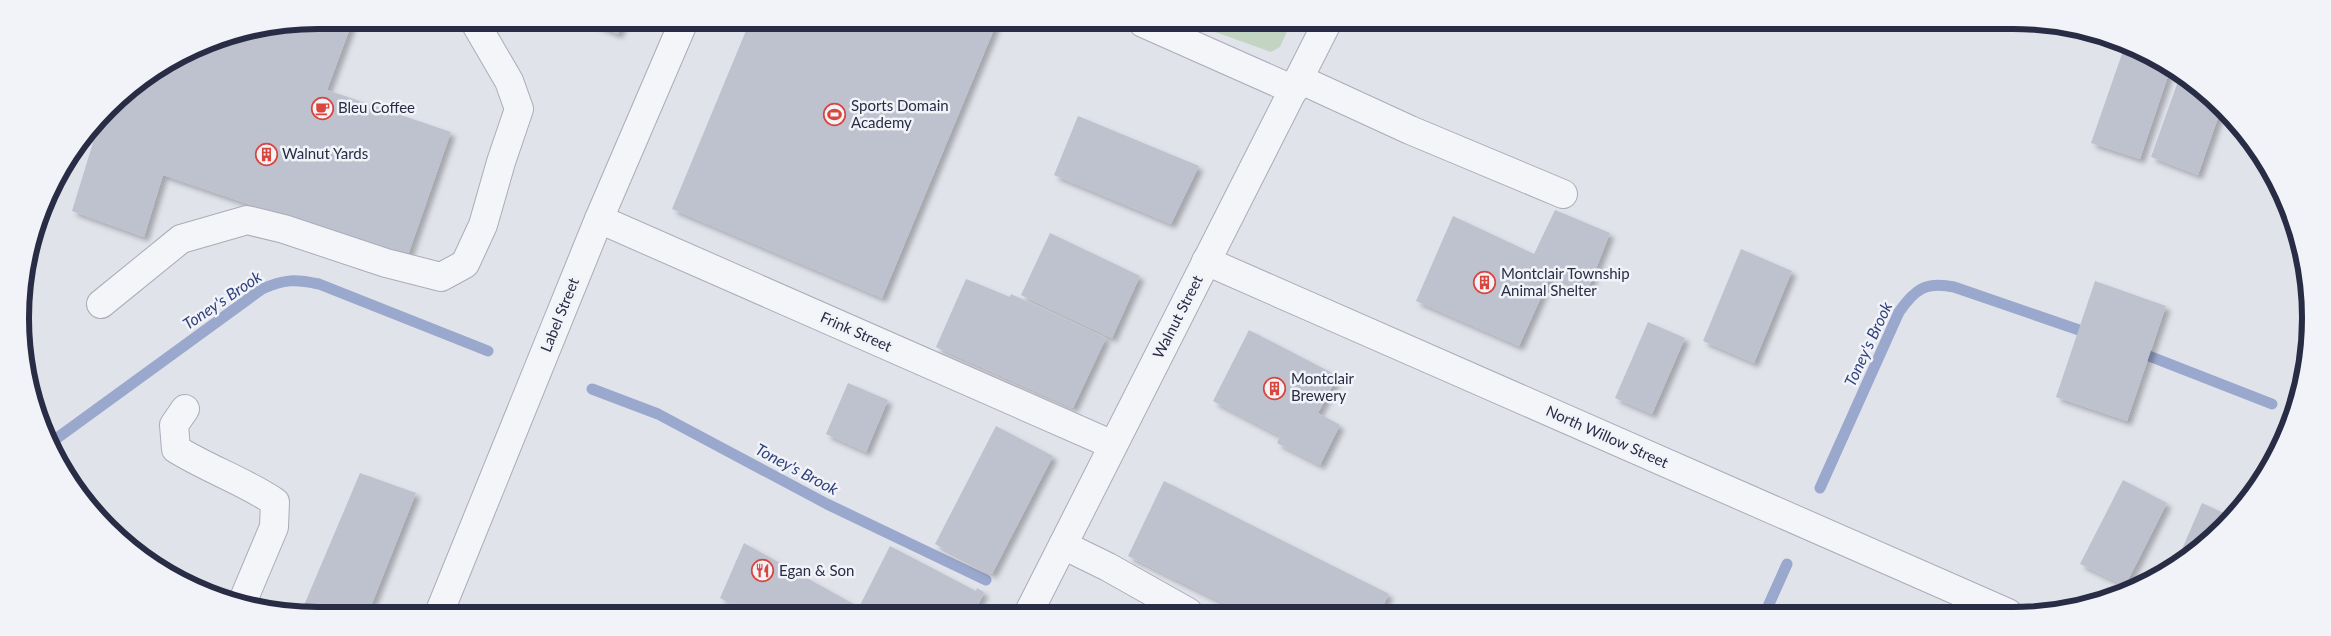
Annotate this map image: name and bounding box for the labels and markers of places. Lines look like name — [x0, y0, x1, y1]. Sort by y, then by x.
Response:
cafe icon: Bleu Coffee — [310, 96, 334, 120]
place label: Sports Domain Academy — [851, 96, 949, 131]
place label: Bleu Coffee — [338, 98, 415, 116]
sports icon: Sports Domain Academy — [823, 103, 847, 127]
building icon: Walnut Yards — [254, 142, 278, 166]
place label: Walnut Yards — [282, 144, 368, 162]
place label: Montclair Township Animal Shelter — [1501, 264, 1630, 299]
building icon: Montclair Township Animal Shelter — [1473, 271, 1497, 295]
place label: Montclair Brewery — [1291, 369, 1355, 404]
building icon: Montclair Brewery — [1263, 376, 1287, 400]
restaurant icon: Egan & Son — [751, 559, 775, 583]
place label: Egan & Son — [779, 561, 854, 579]

